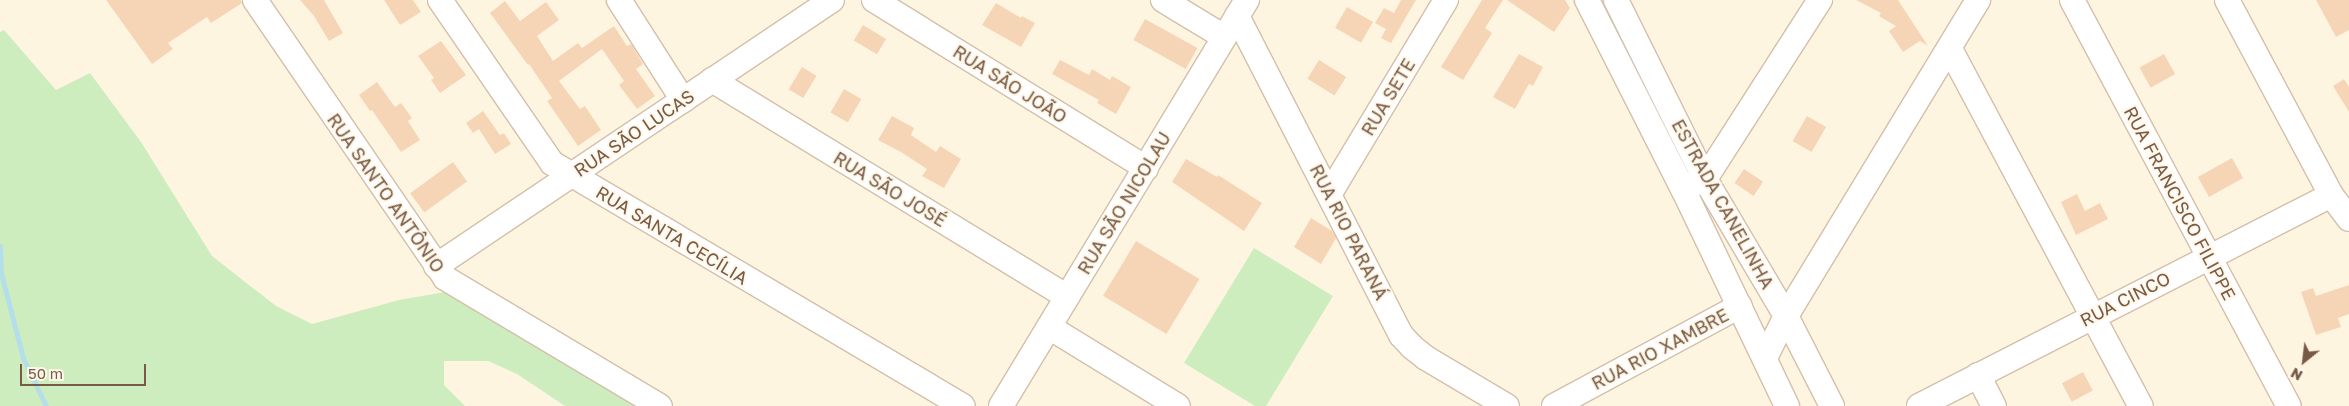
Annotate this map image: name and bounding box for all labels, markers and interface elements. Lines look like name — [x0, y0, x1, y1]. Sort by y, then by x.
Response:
street label: RUA SÃO JOÃO — [949, 40, 1071, 128]
street label: RUA SETE — [1357, 55, 1419, 139]
street label: RUA SÃO LUCAS — [570, 85, 698, 181]
street label: RUA FRANCISCO FILIPPE — [2120, 102, 2240, 304]
street label: RUA SANTO ANTÔNIO — [323, 109, 449, 277]
street label: ESTRADA CANELINHA — [1667, 115, 1779, 293]
street label: RUA SÃO NICOLAU — [1073, 128, 1175, 278]
street label: RUA SÃO JOSÉ — [830, 147, 950, 231]
street label: RUA RIO PARANÁ — [1305, 161, 1393, 303]
street label: RUA SANTA CECÍLIA — [592, 181, 752, 289]
street label: RUA CINCO — [2076, 267, 2174, 331]
street label: RUA RIO XAMBRE — [1588, 304, 1732, 394]
north arrow — [2279, 336, 2329, 386]
scale bar — [22, 354, 149, 386]
text: 50 m — [28, 364, 63, 382]
text: N — [2288, 365, 2305, 385]

